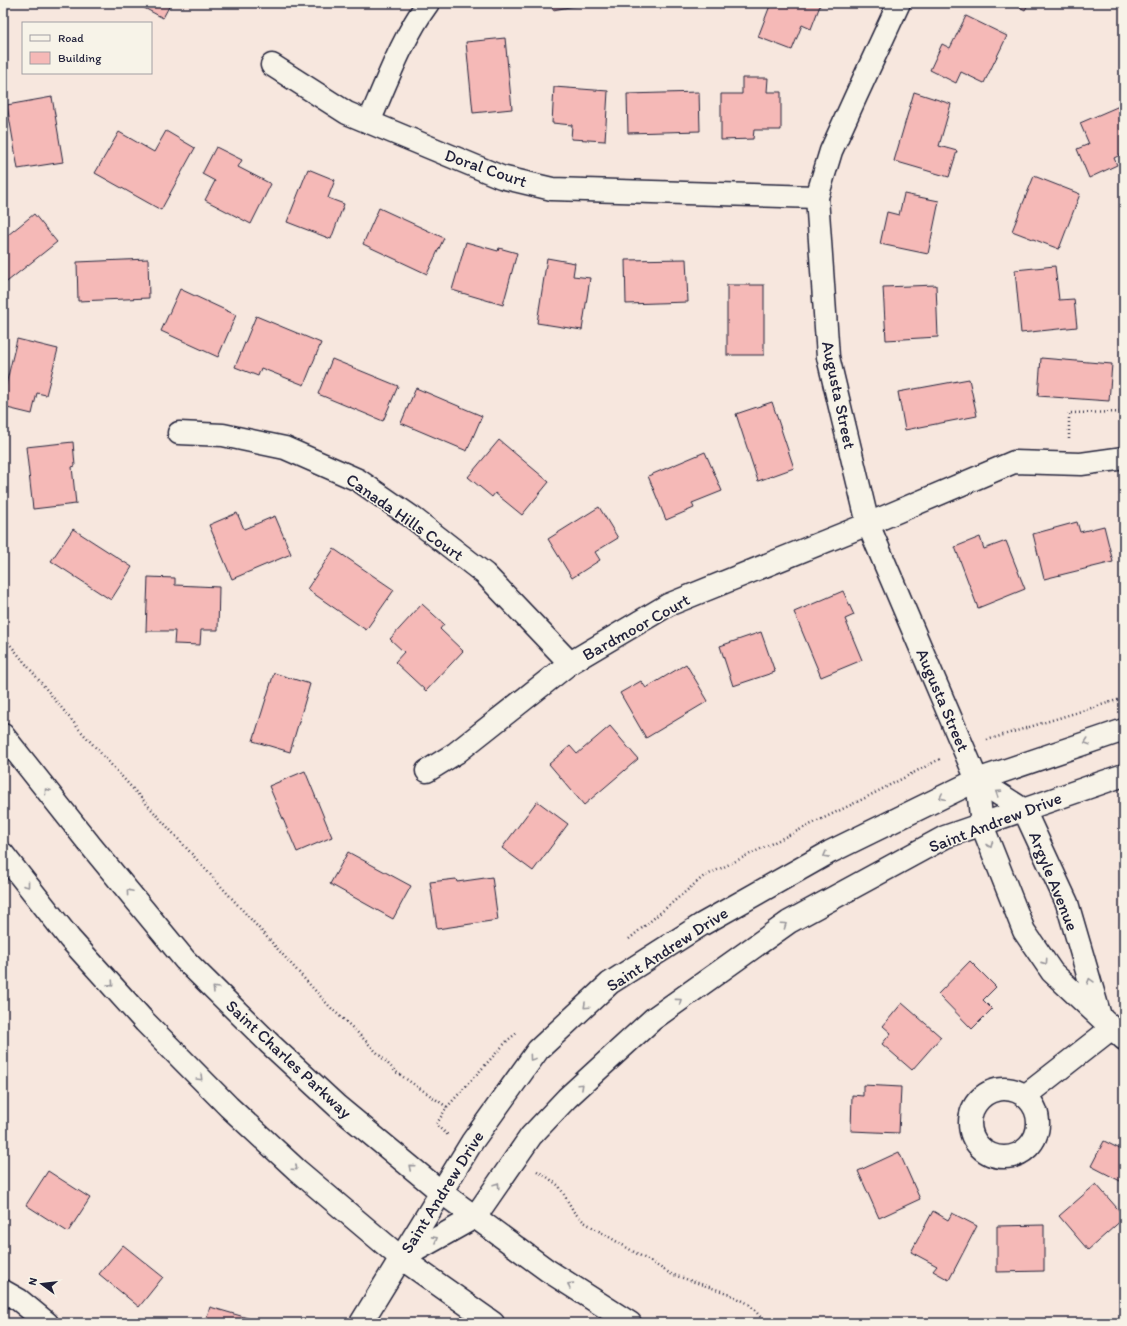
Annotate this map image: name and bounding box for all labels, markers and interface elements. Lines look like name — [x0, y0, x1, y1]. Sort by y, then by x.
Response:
legend — [22, 22, 152, 74]
text: Road — [58, 31, 84, 45]
text: Building — [58, 51, 102, 65]
street label: Doral Court — [442, 145, 530, 191]
street label: Augusta Street — [818, 339, 860, 451]
street label: Canada Hills Court — [342, 469, 468, 565]
street label: Bardmoor Court — [579, 589, 693, 665]
street label: Augusta Street — [912, 646, 974, 754]
one-way arrow — [1084, 737, 1091, 746]
street label: Saint Andrew Drive — [926, 787, 1064, 857]
one-way arrow — [45, 788, 52, 795]
one-way arrow — [995, 791, 1002, 798]
one-way arrow — [939, 792, 946, 800]
street label: Argyle Avenue — [1025, 829, 1083, 933]
one-way arrow — [985, 841, 993, 848]
one-way arrow — [822, 851, 830, 858]
one-way arrow — [22, 880, 29, 887]
one-way arrow — [126, 889, 133, 896]
street label: Saint Andrew Drive — [603, 902, 731, 996]
one-way arrow — [780, 923, 787, 930]
one-way arrow — [1040, 957, 1047, 964]
one-way arrow — [1086, 977, 1095, 984]
one-way arrow — [106, 979, 113, 987]
one-way arrow — [212, 986, 220, 994]
street label: Saint Charles Parkway — [222, 996, 356, 1122]
one-way arrow — [674, 999, 681, 1006]
one-way arrow — [583, 1001, 590, 1008]
one-way arrow — [530, 1054, 537, 1061]
one-way arrow — [195, 1073, 203, 1081]
one-way arrow — [576, 1084, 583, 1091]
street label: Saint Andrew Drive — [396, 1127, 488, 1257]
one-way arrow — [290, 1163, 297, 1170]
one-way arrow — [408, 1165, 416, 1172]
one-way arrow — [492, 1182, 499, 1189]
one-way arrow — [431, 1237, 438, 1244]
north arrow — [22, 1264, 62, 1304]
text: N — [26, 1276, 40, 1287]
one-way arrow — [567, 1282, 574, 1290]

